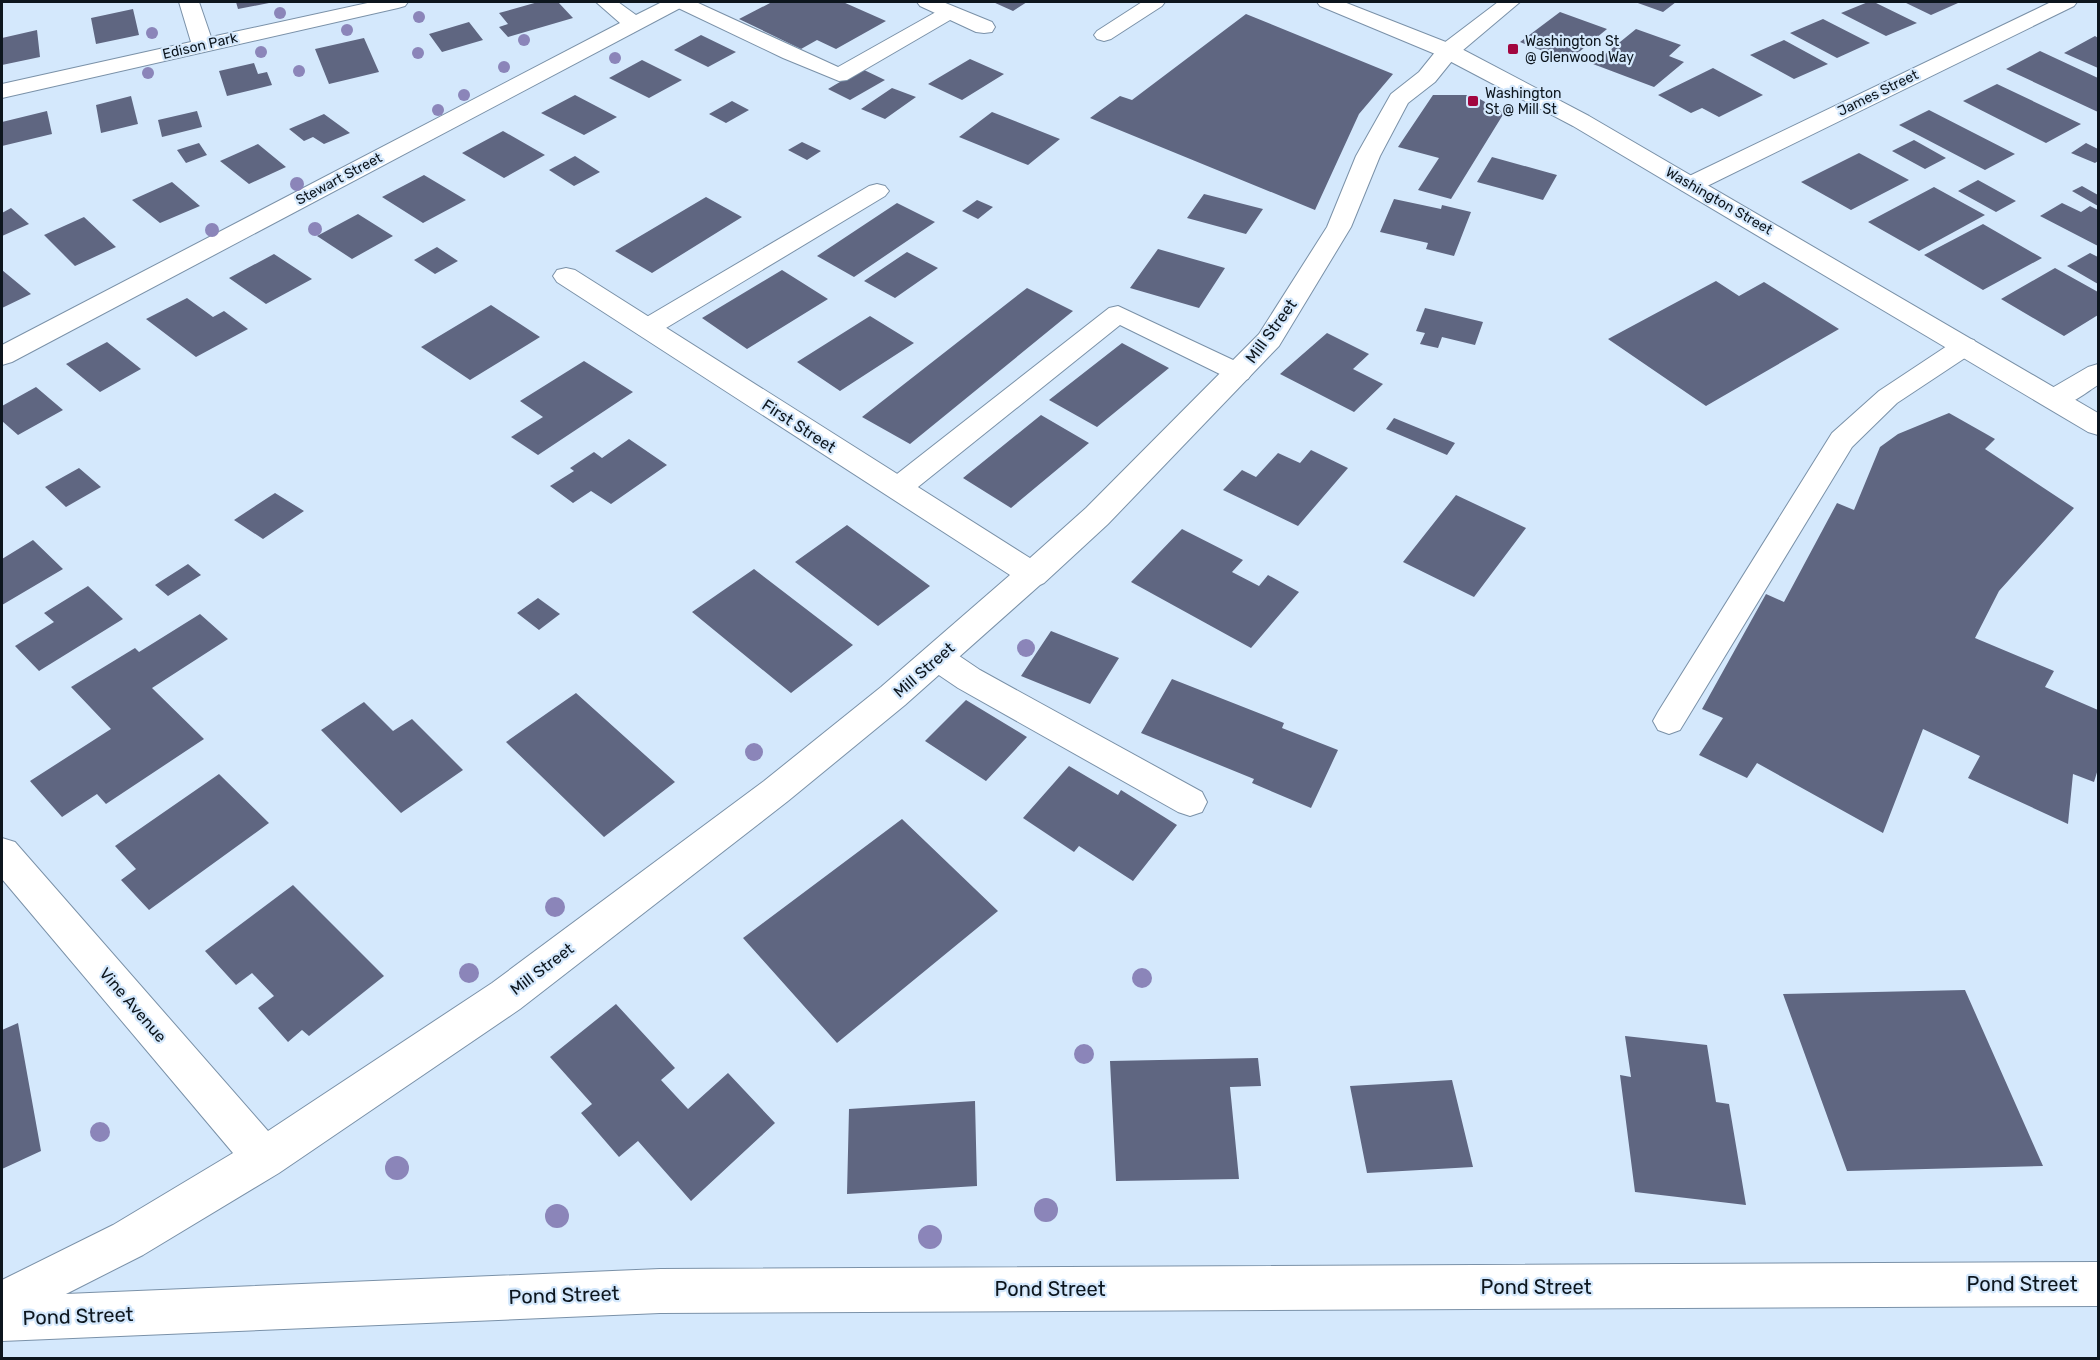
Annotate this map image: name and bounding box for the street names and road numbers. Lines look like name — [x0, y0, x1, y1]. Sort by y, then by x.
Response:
street label: Edison Park — [161, 29, 240, 63]
street label: James Street — [1835, 66, 1922, 120]
street label: Stewart Street — [293, 149, 386, 209]
street label: Washington Street — [1663, 164, 1776, 239]
street label: Mill Street — [1241, 295, 1301, 367]
street label: First Street — [759, 395, 839, 457]
street label: Mill Street — [890, 638, 958, 702]
street label: Mill Street — [507, 939, 577, 999]
street label: Vine Avenue — [95, 964, 171, 1046]
street label: Pond Street — [1967, 1272, 2078, 1296]
street label: Pond Street — [1481, 1275, 1592, 1299]
street label: Pond Street — [995, 1277, 1106, 1301]
street label: Pond Street — [508, 1281, 620, 1309]
street label: Pond Street — [22, 1302, 134, 1330]

